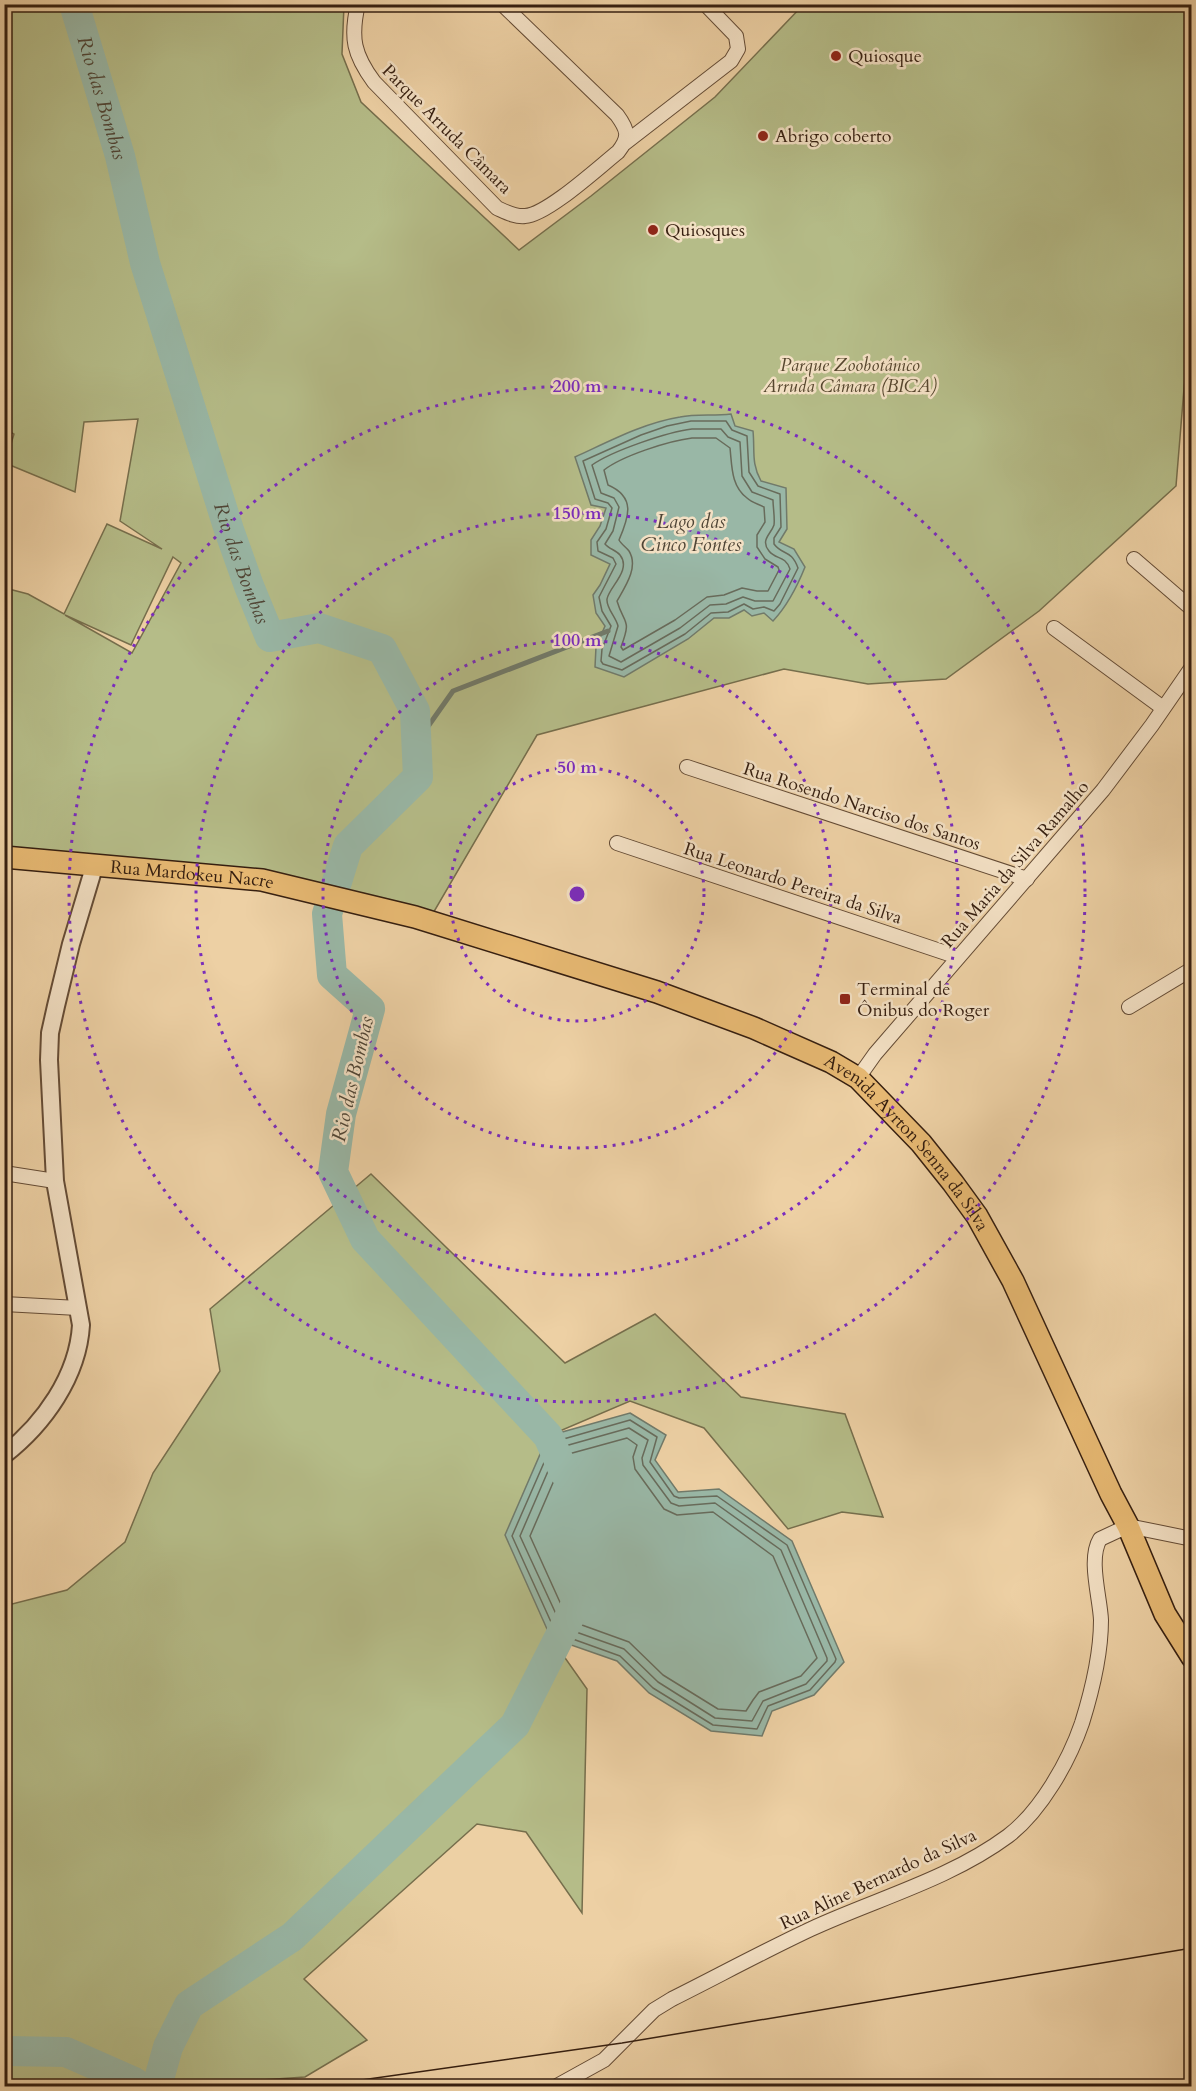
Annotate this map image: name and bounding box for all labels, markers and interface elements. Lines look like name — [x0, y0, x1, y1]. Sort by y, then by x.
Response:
water label: Rio das Bombas — [70, 33, 133, 163]
place label: Quiosque — [848, 44, 922, 69]
marker: Quiosque — [829, 49, 843, 63]
street label: Parque Arruda Câmara — [376, 59, 517, 200]
place label: Abrigo coberto — [775, 124, 892, 149]
marker: Abrigo coberto — [756, 129, 770, 143]
place label: Quiosques — [665, 218, 745, 243]
marker: Quiosques — [646, 223, 660, 237]
park label: Parque Zoobotânico Arruda Câmara (BICA) — [762, 353, 937, 399]
text: 200 m — [552, 374, 602, 399]
water label: Rio das Bombas — [207, 499, 276, 628]
text: 150 m — [552, 501, 602, 526]
water label: Lago das Cinco Fontes — [640, 508, 742, 558]
text: 100 m — [552, 628, 602, 653]
text: 50 m — [557, 755, 597, 780]
street label: Rua Rosendo Narciso dos Santos — [740, 756, 984, 857]
street label: Rua Maria da Silva Ramalho — [936, 775, 1095, 953]
street label: Rua Leonardo Pereira da Silva — [681, 836, 905, 931]
street label: Rua Mardokeu Nacre — [109, 855, 277, 895]
centre of rings — [567, 884, 587, 904]
place label: Terminal de Ônibus do Roger — [857, 977, 990, 1023]
marker: Terminal de Ônibus do Roger — [838, 992, 852, 1006]
water label: Rio das Bombas — [325, 1014, 380, 1144]
street label: Avenida Ayrton Senna da Silva — [819, 1049, 995, 1236]
street label: Rua Aline Bernardo da Silva — [776, 1823, 981, 1936]

